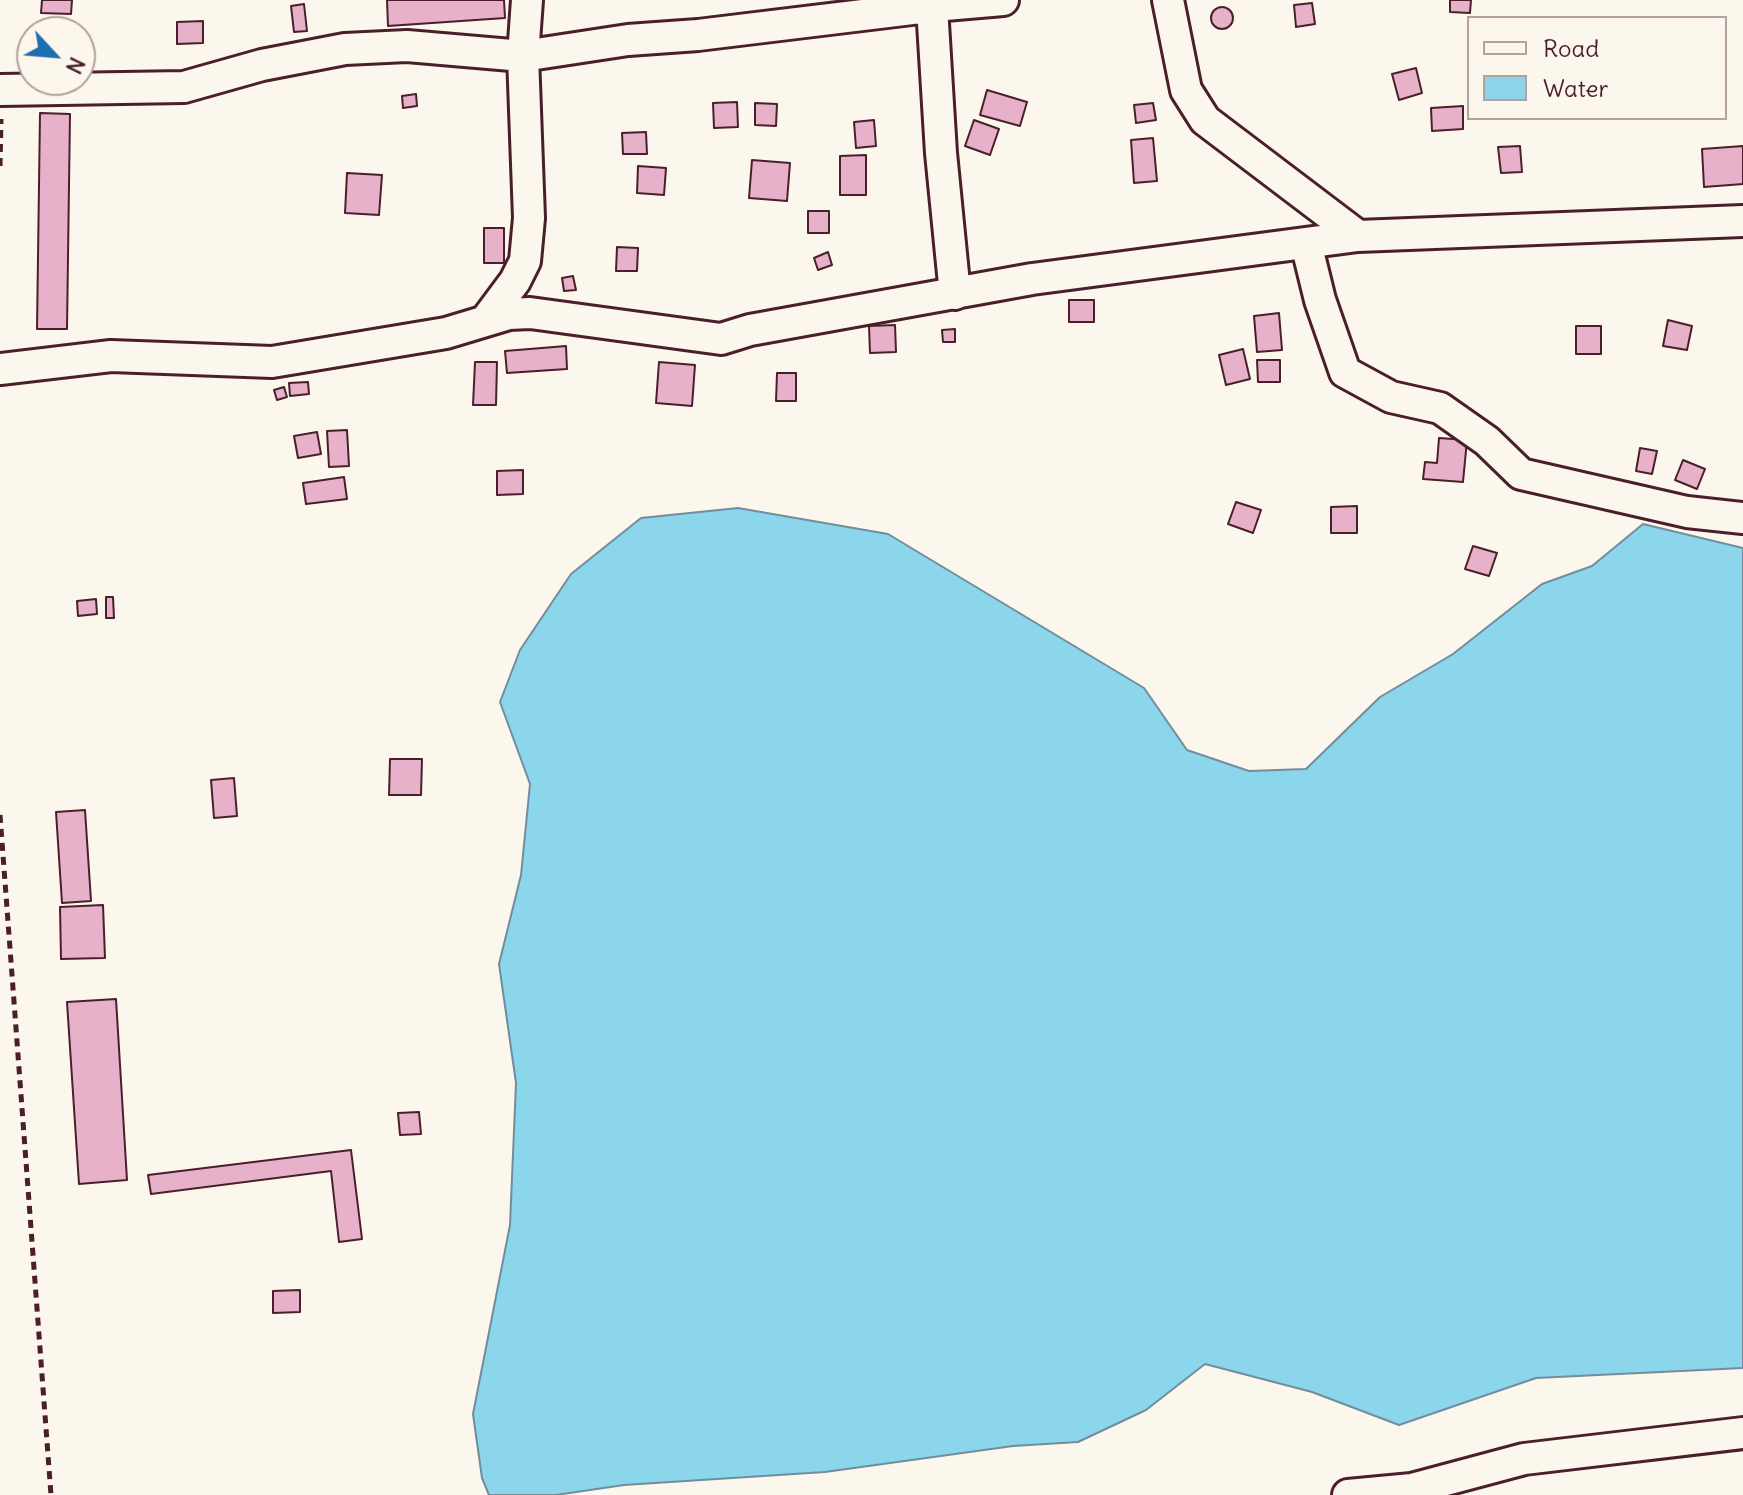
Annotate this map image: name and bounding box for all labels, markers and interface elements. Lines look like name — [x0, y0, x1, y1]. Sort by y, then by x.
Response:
north arrow — [16, 16, 96, 96]
legend — [1467, 16, 1727, 120]
text: Road — [1543, 33, 1599, 63]
text: N — [60, 53, 92, 79]
text: Water — [1543, 73, 1608, 103]

